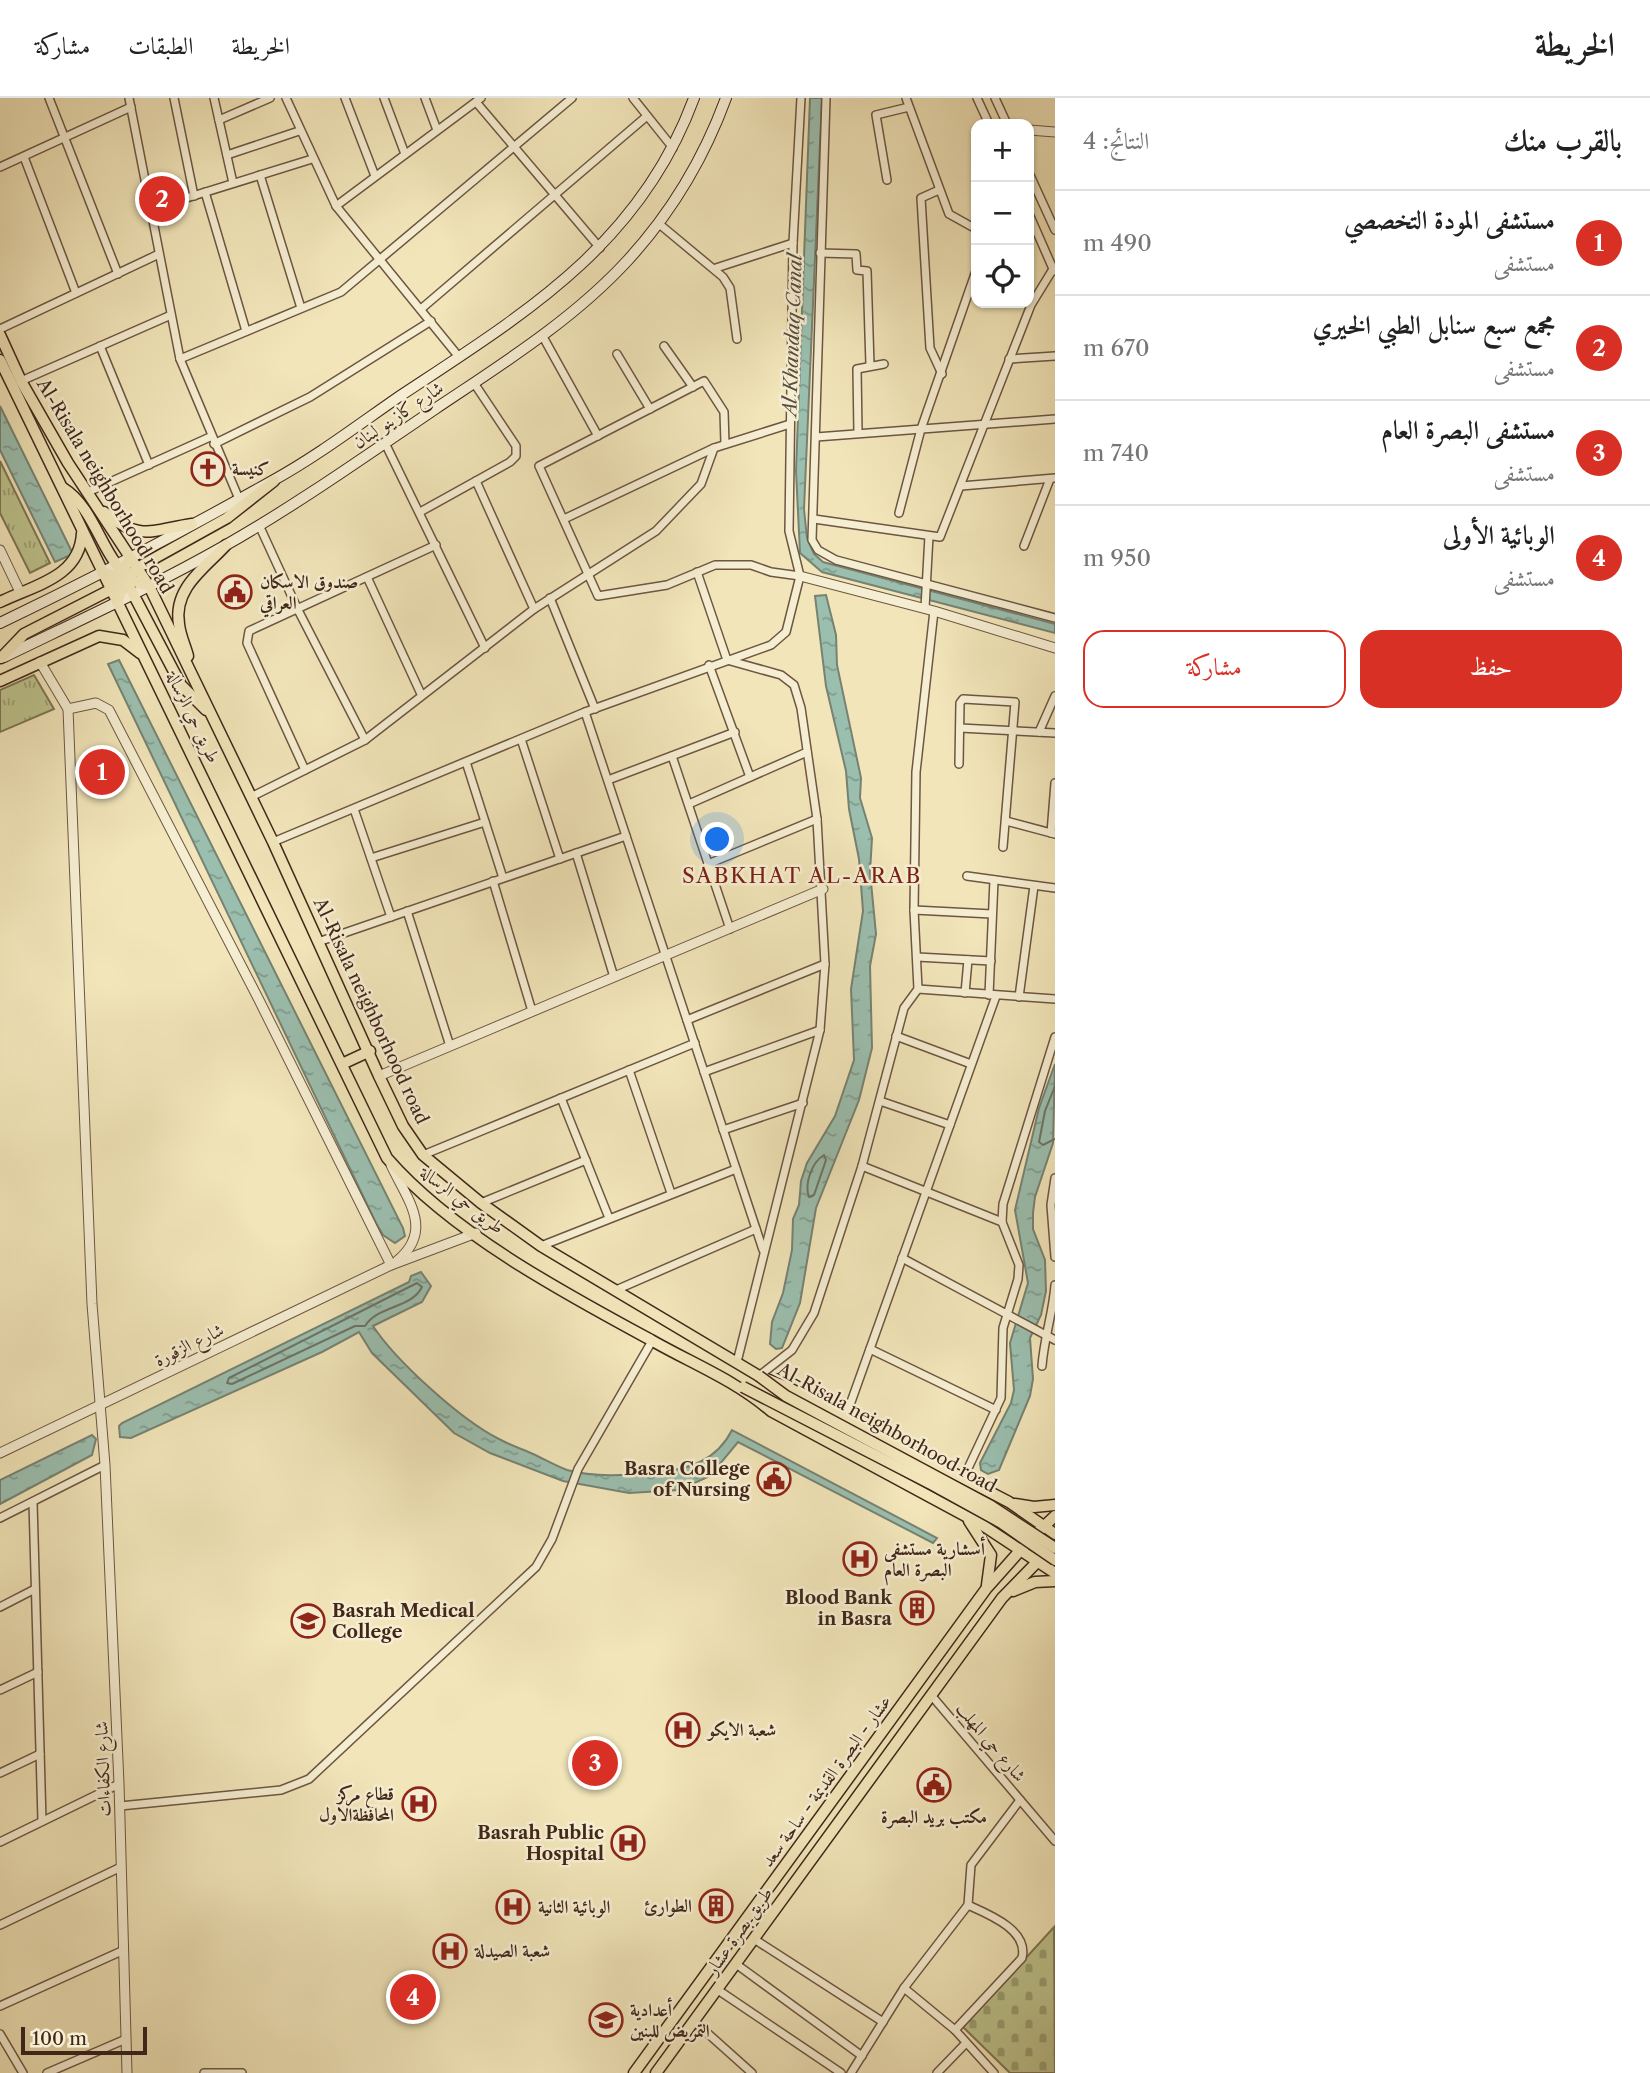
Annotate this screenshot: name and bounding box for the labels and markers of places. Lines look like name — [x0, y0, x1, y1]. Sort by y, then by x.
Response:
pin: 2 — [139, 173, 185, 225]
church icon: كنيسة — [189, 450, 227, 488]
place label: كنيسة — [232, 458, 270, 480]
place label: صندوق الاسكان العراقي — [259, 571, 358, 618]
public building icon: صندوق الاسكان العراقي — [216, 573, 254, 611]
pin: 1 — [79, 746, 125, 798]
place label: Basra College of Nursing — [624, 1458, 751, 1501]
public building icon: Basra College of Nursing — [755, 1460, 793, 1498]
place label: أسشارية مستشفى البصرة العام — [883, 1536, 986, 1586]
hospital icon: أسشارية مستشفى البصرة العام — [841, 1540, 879, 1578]
place label: Blood Bank in Basra — [785, 1587, 893, 1630]
building icon: Blood Bank in Basra — [898, 1589, 936, 1627]
place label: Basrah Medical College — [332, 1600, 475, 1643]
school or university icon: Basrah Medical College — [289, 1602, 327, 1640]
hospital icon: شعبة الايكو — [664, 1711, 702, 1749]
place label: شعبة الايكو — [706, 1719, 776, 1741]
pin: 3 — [572, 1737, 618, 1789]
public building icon: مكتب بريد البصرة — [915, 1766, 953, 1804]
place label: قطاع مركز المحافظةالاول — [319, 1783, 394, 1826]
hospital icon: قطاع مركز المحافظةالاول — [400, 1785, 438, 1823]
place label: مكتب بريد البصرة — [881, 1806, 987, 1829]
place label: Basrah Public Hospital — [477, 1822, 604, 1865]
hospital icon: Basrah Public Hospital — [609, 1824, 647, 1862]
building icon: الطوارئ — [697, 1887, 735, 1925]
hospital icon: الوبائية الثانية — [494, 1888, 532, 1926]
place label: الطوارئ — [644, 1895, 692, 1917]
place label: الوبائية الثانية — [538, 1896, 611, 1918]
hospital icon: شعبة الصيدلة — [431, 1932, 469, 1970]
place label: شعبة الصيدلة — [474, 1940, 550, 1962]
pin: 4 — [390, 1971, 436, 2023]
place label: أعدادية التمريض للبنين — [630, 1997, 710, 2043]
school or university icon: أعدادية التمريض للبنين — [587, 2001, 625, 2039]

